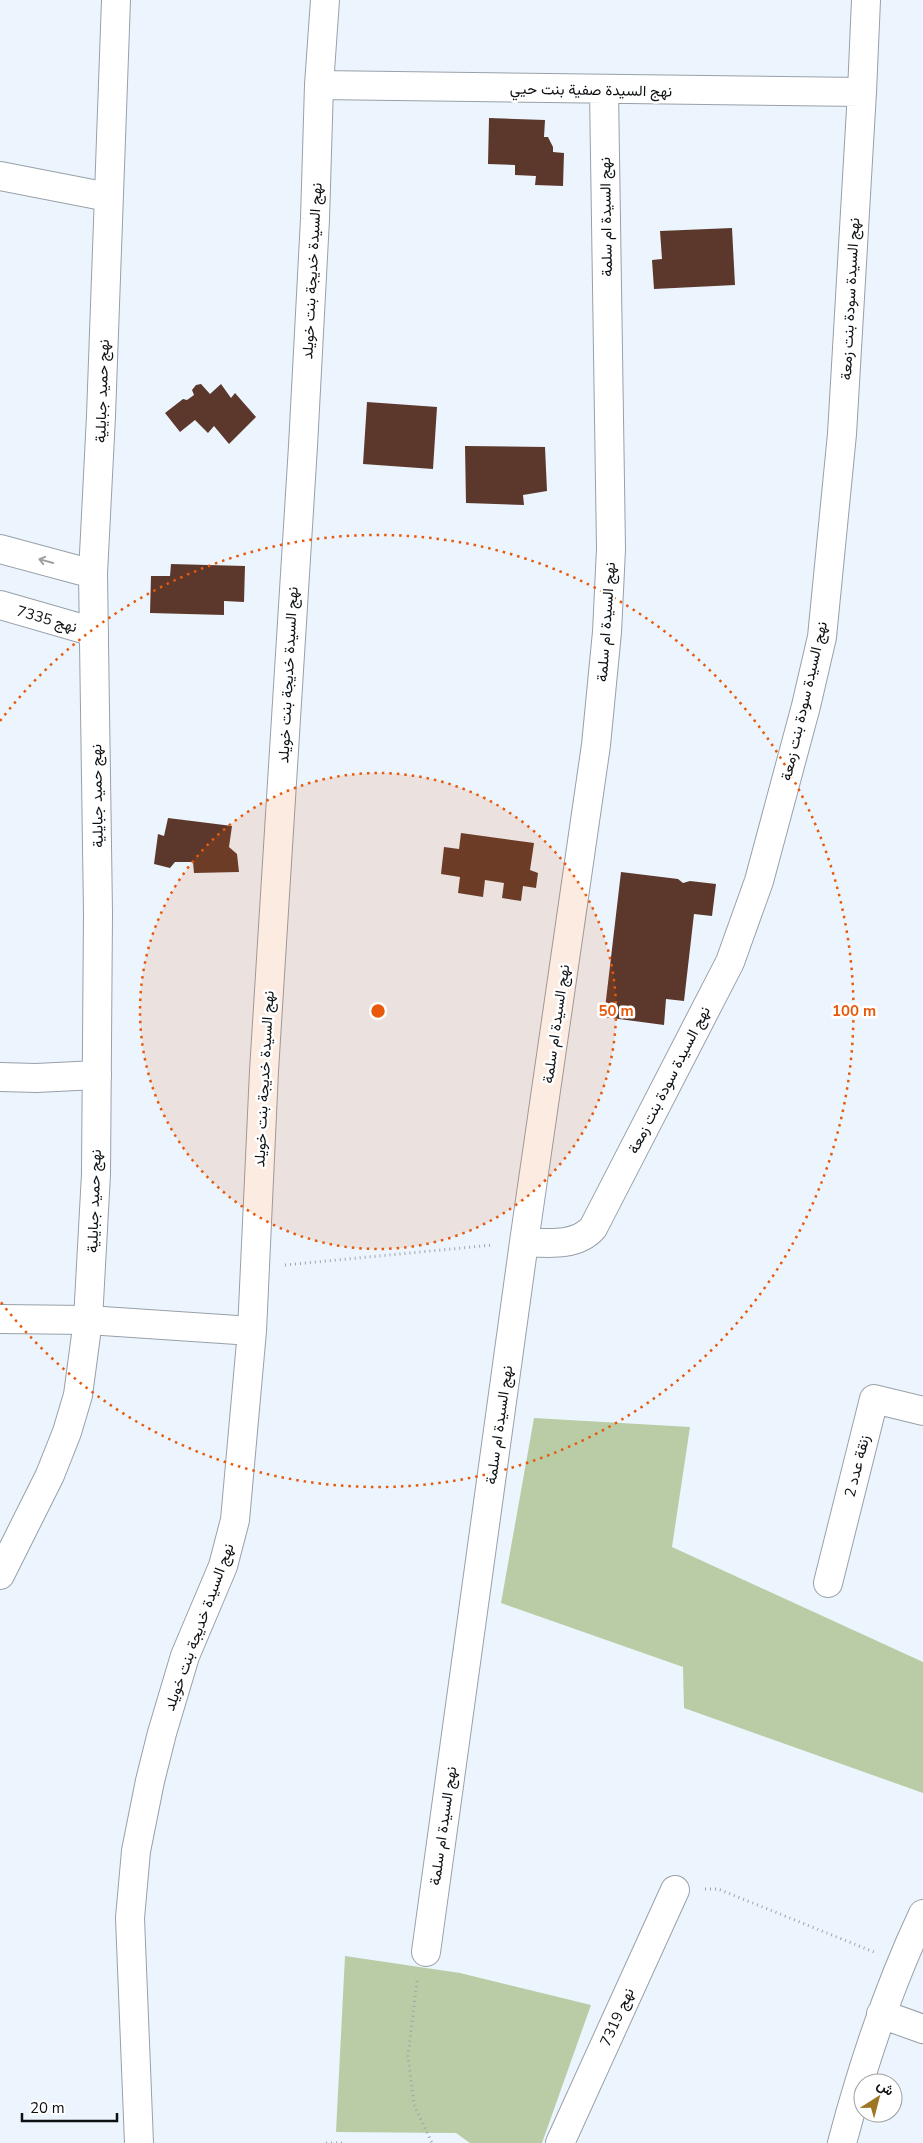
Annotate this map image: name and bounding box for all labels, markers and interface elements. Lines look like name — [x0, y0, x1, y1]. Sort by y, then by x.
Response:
street label: نهج السيدة صفية بنت حيي — [510, 79, 672, 104]
street label: نهج السيدة ام سلمة — [595, 157, 618, 277]
street label: نهج السيدة خديجة بنت خويلد — [297, 182, 328, 360]
street label: نهج السيدة سودة بنت زمعة — [836, 217, 865, 381]
street label: نهج حميد جبايلية — [90, 339, 115, 443]
one-way arrow — [39, 556, 55, 566]
street label: نهج السيدة ام سلمة — [592, 562, 621, 683]
street label: نهج السيدة خديجة بنت خويلد — [273, 586, 304, 764]
street label: نهج 7335 — [14, 601, 80, 638]
street label: نهج السيدة سودة بنت زمعة — [776, 619, 833, 783]
street label: نهج حميد جبايلية — [86, 744, 109, 848]
street label: نهج السيدة ام سلمة — [538, 963, 575, 1085]
street label: نهج السيدة خديجة بنت خويلد — [249, 990, 280, 1168]
text: 50 m — [598, 1001, 634, 1021]
text: 100 m — [832, 1001, 876, 1021]
centre of rings — [369, 1002, 387, 1020]
street label: نهج السيدة سودة بنت زمعة — [623, 1003, 716, 1158]
street label: نهج حميد جبايلية — [82, 1149, 107, 1253]
street label: نهج السيدة ام سلمة — [481, 1364, 518, 1486]
street label: زنقة عدد 2 — [840, 1433, 874, 1499]
street label: نهج السيدة خديجة بنت خويلد — [159, 1541, 240, 1714]
street label: نهج السيدة ام سلمة — [425, 1765, 462, 1887]
street label: نهج 7319 — [595, 1985, 640, 2050]
north arrow — [853, 2073, 903, 2123]
text: ش — [873, 2075, 898, 2101]
scale bar — [22, 2090, 118, 2122]
text: 20 m — [30, 2098, 65, 2118]

